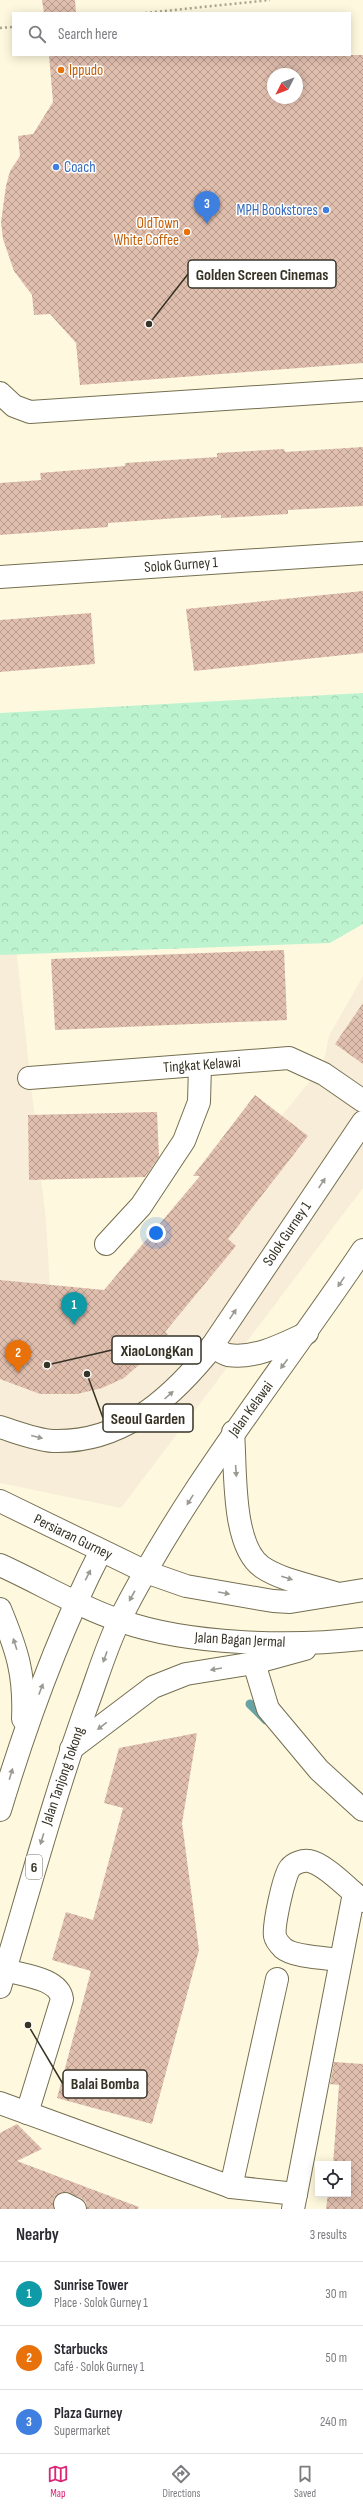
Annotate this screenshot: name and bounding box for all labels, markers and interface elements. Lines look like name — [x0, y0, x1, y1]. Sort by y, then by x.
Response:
search box — [12, 12, 351, 56]
icon: search — [26, 23, 48, 45]
text: Search here — [58, 25, 118, 44]
place label: Ippudo — [69, 61, 103, 80]
marker: Ippudo — [56, 65, 66, 75]
north arrow — [267, 68, 303, 104]
place label: Coach — [64, 158, 96, 177]
marker: Coach — [51, 162, 61, 172]
pin: 3 — [194, 191, 220, 224]
place label: MPH Bookstores — [237, 201, 318, 220]
marker: MPH Bookstores — [321, 205, 331, 215]
place label: OldTown White Coffee — [113, 214, 179, 250]
marker: OldTown White Coffee — [182, 227, 192, 237]
callout: Golden Screen Cinemas — [188, 260, 336, 288]
text: Golden Screen Cinemas — [196, 266, 328, 285]
street label: Solok Gurney 1 — [144, 553, 219, 577]
street label: Tingkat Kelawai — [163, 1053, 242, 1077]
one-way arrow — [318, 1178, 326, 1188]
street label: Solok Gurney 1 — [259, 1198, 316, 1270]
your location — [146, 1223, 166, 1243]
one-way arrow — [337, 1277, 345, 1287]
pin: 1 — [61, 1292, 87, 1325]
one-way arrow — [230, 1308, 237, 1320]
callout: XiaoLongKan — [112, 1336, 201, 1364]
pin: 2 — [5, 1340, 31, 1373]
text: XiaoLongKan — [120, 1342, 193, 1361]
one-way arrow — [279, 1359, 288, 1370]
street label: Jalan Kelawai — [224, 1377, 278, 1441]
one-way arrow — [164, 1391, 175, 1400]
callout: Seoul Garden — [103, 1404, 193, 1432]
text: Seoul Garden — [111, 1410, 185, 1429]
one-way arrow — [31, 1435, 44, 1441]
one-way arrow — [232, 1465, 239, 1477]
one-way arrow — [187, 1495, 194, 1506]
street label: Persiaran Gurney — [31, 1510, 116, 1564]
one-way arrow — [85, 1570, 91, 1581]
one-way arrow — [281, 1575, 293, 1581]
one-way arrow — [129, 1590, 136, 1602]
one-way arrow — [218, 1590, 230, 1596]
street label: Jalan Bagan Jermal — [193, 1628, 286, 1652]
one-way arrow — [12, 1638, 18, 1650]
one-way arrow — [101, 1651, 107, 1663]
one-way arrow — [210, 1666, 222, 1672]
one-way arrow — [38, 1682, 44, 1694]
one-way arrow — [96, 1721, 107, 1730]
street label: Jalan Tanjong Tokong — [37, 1724, 89, 1829]
one-way arrow — [8, 1768, 14, 1780]
one-way arrow — [39, 1833, 45, 1845]
road number: 6 — [26, 1855, 42, 1879]
callout: Balai Bomba — [63, 2070, 147, 2098]
text: Balai Bomba — [71, 2075, 139, 2094]
map controls — [315, 2161, 351, 2197]
button: locate — [315, 2161, 351, 2197]
text: Nearby — [16, 2225, 59, 2245]
text: 3 results — [310, 2227, 347, 2243]
text: Sunrise Tower — [54, 2276, 128, 2295]
text: 1 — [26, 2286, 32, 2302]
text: 30 m — [325, 2286, 347, 2302]
text: Place · Solok Gurney 1 — [54, 2295, 148, 2311]
text: Starbucks — [54, 2340, 108, 2359]
text: 2 — [26, 2350, 32, 2366]
text: 50 m — [326, 2350, 347, 2366]
text: Café · Solok Gurney 1 — [54, 2359, 144, 2375]
text: Plaza Gurney — [54, 2404, 123, 2423]
text: 3 — [26, 2414, 32, 2430]
text: 240 m — [320, 2414, 347, 2430]
text: Supermarket — [54, 2423, 110, 2439]
tab: Map — [47, 2463, 69, 2500]
tab: Directions — [163, 2463, 200, 2500]
tab: Saved — [294, 2463, 316, 2500]

